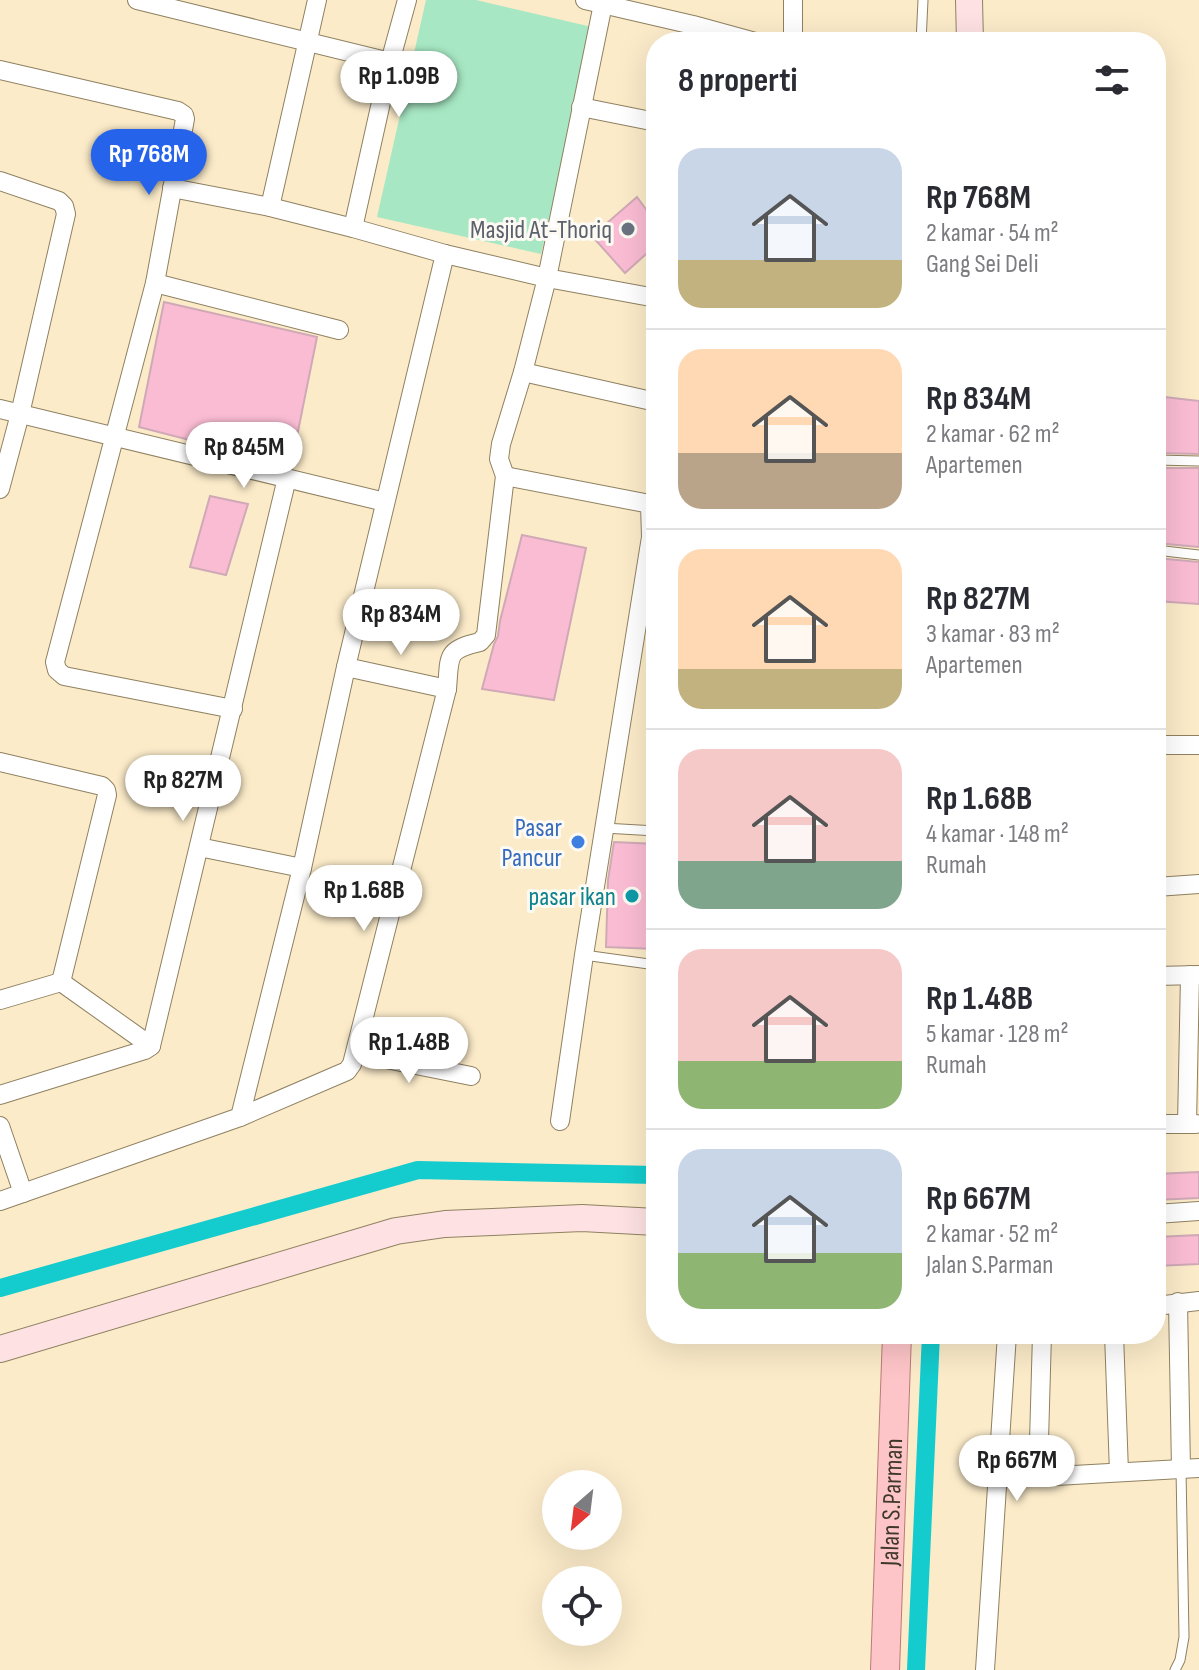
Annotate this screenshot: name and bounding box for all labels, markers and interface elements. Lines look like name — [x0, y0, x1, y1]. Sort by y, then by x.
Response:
pin: Rp 1.09B — [316, 51, 482, 119]
icon: filters — [1090, 58, 1134, 102]
text: 8 properti — [678, 60, 797, 101]
text: Rp 1.09B — [358, 61, 440, 92]
pin: Rp 768M — [75, 129, 223, 197]
text: Rp 768M — [109, 139, 189, 170]
text: Rp 768M — [926, 177, 1031, 218]
icon: home — [742, 180, 838, 276]
place label: Masjid At-Thoriq — [470, 215, 612, 246]
text: 2 kamar · 54 m² — [926, 218, 1059, 249]
marker: Masjid At-Thoriq — [619, 220, 637, 238]
text: Gang Sei Deli — [926, 249, 1039, 280]
text: Rp 834M — [926, 378, 1031, 419]
icon: home — [742, 381, 838, 477]
text: 2 kamar · 62 m² — [926, 419, 1060, 450]
pin: Rp 845M — [170, 422, 318, 490]
text: Rp 845M — [204, 432, 284, 463]
text: Apartemen — [926, 450, 1023, 481]
text: Rp 827M — [926, 578, 1030, 619]
icon: home — [742, 581, 838, 677]
pin: Rp 834M — [327, 589, 475, 657]
text: Rp 834M — [361, 599, 441, 630]
text: 3 kamar · 83 m² — [926, 619, 1060, 650]
text: Apartemen — [926, 650, 1023, 681]
pin: Rp 827M — [109, 755, 257, 823]
text: Rp 827M — [143, 765, 223, 796]
text: Rp 1.68B — [926, 778, 1032, 819]
icon: home — [742, 781, 838, 877]
place label: Pasar Pancur — [501, 813, 563, 874]
text: 4 kamar · 148 m² — [926, 819, 1069, 850]
marker: Pasar Pancur — [569, 833, 587, 851]
text: Rumah — [926, 850, 987, 881]
pin: Rp 1.68B — [281, 865, 447, 933]
text: Rp 1.68B — [323, 875, 405, 906]
place label: pasar ikan — [529, 882, 616, 913]
marker: pasar ikan — [623, 887, 641, 905]
text: Rp 1.48B — [926, 978, 1033, 1019]
icon: home — [742, 981, 838, 1077]
pin: Rp 1.48B — [326, 1017, 492, 1085]
text: 5 kamar · 128 m² — [926, 1019, 1069, 1050]
text: Rp 1.48B — [368, 1027, 450, 1058]
text: Rumah — [926, 1050, 987, 1081]
text: Rp 667M — [926, 1178, 1031, 1219]
icon: home — [742, 1181, 838, 1277]
text: 2 kamar · 52 m² — [926, 1219, 1058, 1250]
text: Jalan S.Parman — [926, 1250, 1053, 1281]
pin: Rp 667M — [943, 1435, 1091, 1503]
street label: Jalan S.Parman — [875, 1438, 910, 1567]
text: Rp 667M — [977, 1445, 1057, 1476]
north arrow — [542, 1470, 622, 1550]
map controls — [542, 1470, 622, 1646]
button: locate — [542, 1566, 622, 1646]

